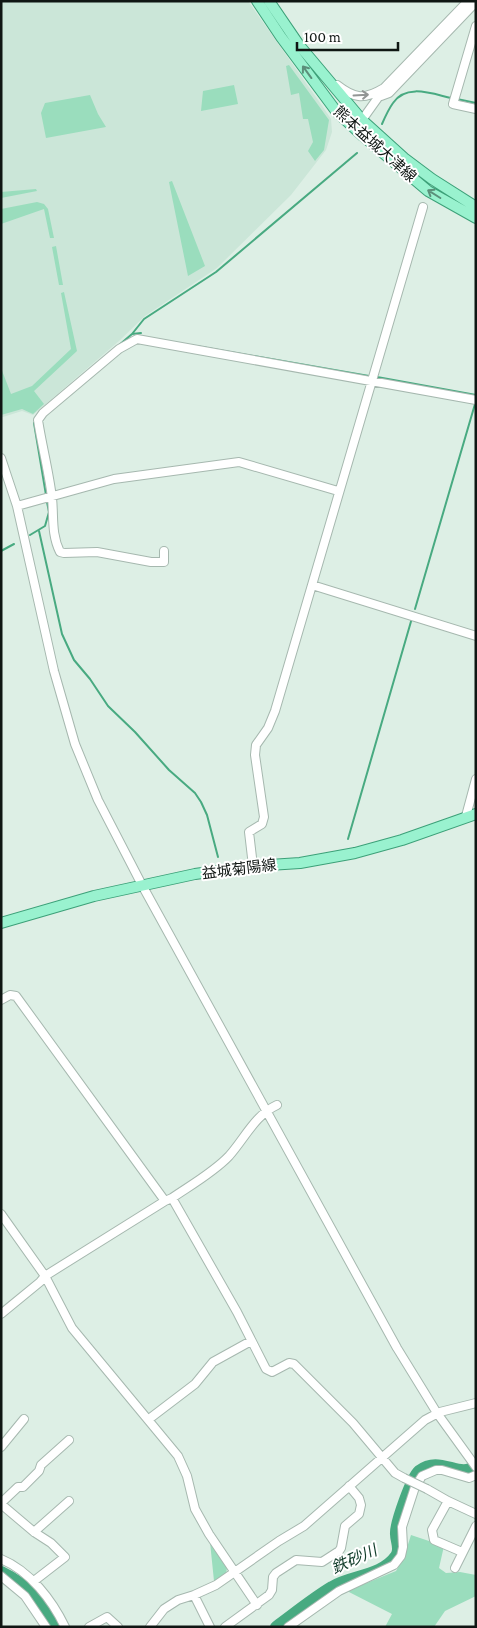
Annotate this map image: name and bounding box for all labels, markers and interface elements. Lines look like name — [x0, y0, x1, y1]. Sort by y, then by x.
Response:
scale bar — [297, 20, 398, 52]
text: 100 m — [304, 29, 341, 45]
one-way arrow — [302, 65, 312, 79]
one-way arrow — [353, 91, 369, 100]
street label: 熊本益城大津線 — [331, 103, 419, 185]
one-way arrow — [427, 188, 441, 198]
street label: 益城菊陽線 — [201, 856, 277, 882]
water label: 鉄砂川 — [329, 1541, 381, 1577]

